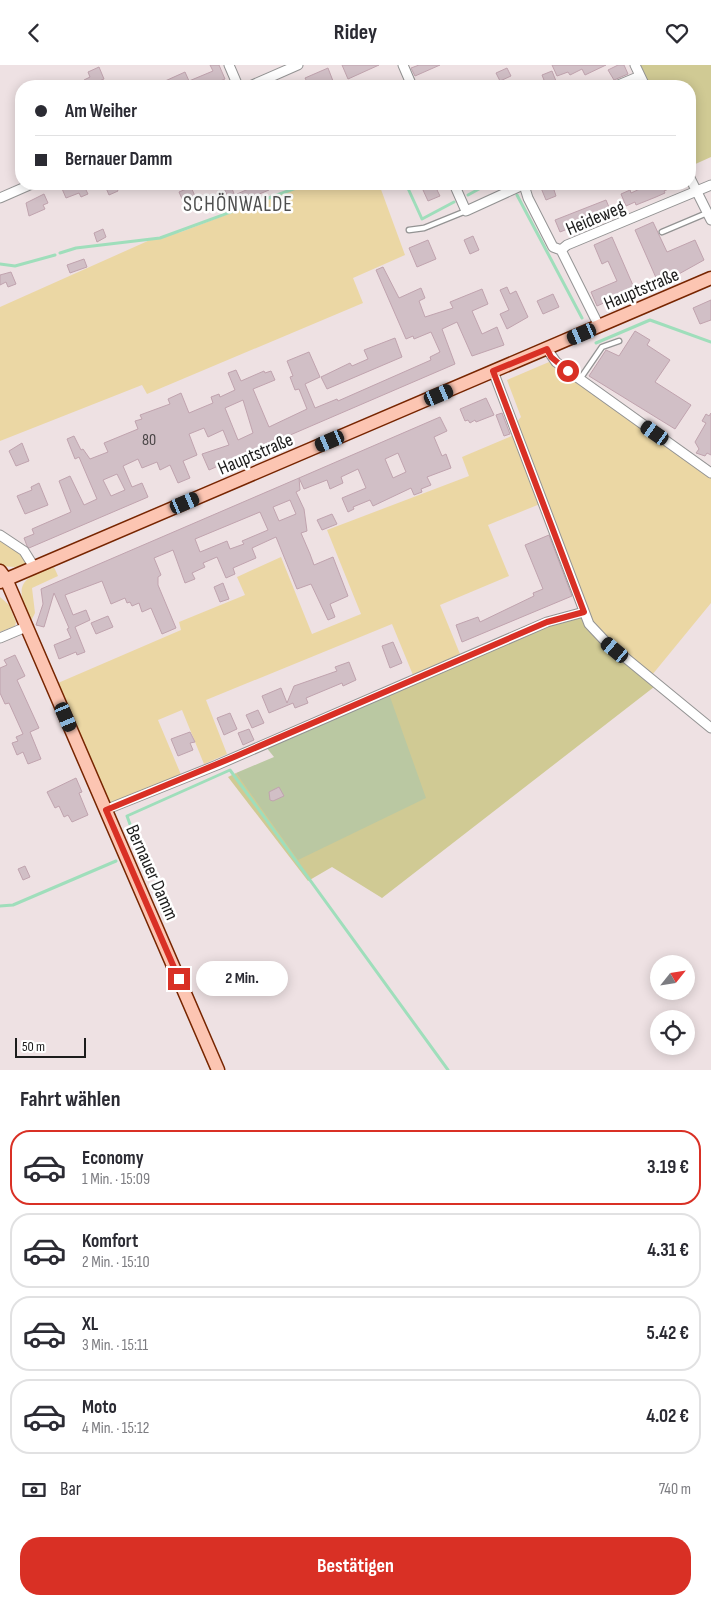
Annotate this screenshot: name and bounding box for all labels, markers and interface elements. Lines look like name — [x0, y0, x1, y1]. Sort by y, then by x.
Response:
icon: back — [20, 19, 48, 47]
text: Ridey — [334, 19, 377, 46]
icon: heart — [663, 19, 691, 47]
text: Am Weiher — [65, 100, 137, 123]
text: Bernauer Damm — [65, 148, 172, 171]
district label: SCHÖNWALDE — [183, 192, 293, 217]
street label: Heideweg — [562, 195, 629, 241]
street label: Hauptstraße — [601, 263, 683, 315]
car — [565, 321, 598, 347]
route start — [557, 360, 579, 382]
car — [422, 382, 455, 408]
car — [638, 418, 671, 448]
street label: Hauptstraße — [215, 428, 297, 480]
car — [313, 428, 346, 454]
house number: 80 — [142, 431, 156, 450]
car — [168, 490, 201, 516]
car — [598, 635, 631, 665]
car — [53, 700, 78, 734]
street label: Bernauer Damm — [120, 821, 183, 924]
north arrow — [650, 955, 695, 1000]
map controls — [650, 955, 695, 1055]
callout: 2 Min. — [196, 961, 289, 997]
route end — [168, 968, 190, 990]
text: 2 Min. — [225, 969, 259, 988]
button: locate — [650, 1010, 695, 1055]
scale bar — [15, 1035, 86, 1058]
text: 50 m — [22, 1038, 45, 1055]
text: Fahrt wählen — [20, 1086, 121, 1113]
icon: car — [22, 1145, 67, 1190]
text: Economy — [82, 1147, 144, 1170]
text: 3.19 € — [647, 1156, 689, 1179]
text: 1 Min. · 15:09 — [82, 1170, 150, 1189]
icon: car — [22, 1228, 67, 1273]
text: Komfort — [82, 1230, 138, 1253]
text: 4.31 € — [647, 1239, 689, 1262]
text: 2 Min. · 15:10 — [82, 1253, 150, 1272]
icon: car — [22, 1311, 67, 1356]
text: XL — [82, 1313, 98, 1336]
text: 5.42 € — [646, 1322, 689, 1345]
text: 3 Min. · 15:11 — [82, 1336, 148, 1355]
icon: car — [22, 1394, 67, 1439]
text: Moto — [82, 1396, 117, 1419]
text: 4.02 € — [646, 1405, 689, 1428]
text: 4 Min. · 15:12 — [82, 1419, 149, 1438]
icon: cash — [20, 1476, 48, 1504]
text: Bar — [60, 1478, 81, 1501]
text: 740 m — [659, 1480, 691, 1499]
button: Bestätigen — [20, 1537, 691, 1595]

